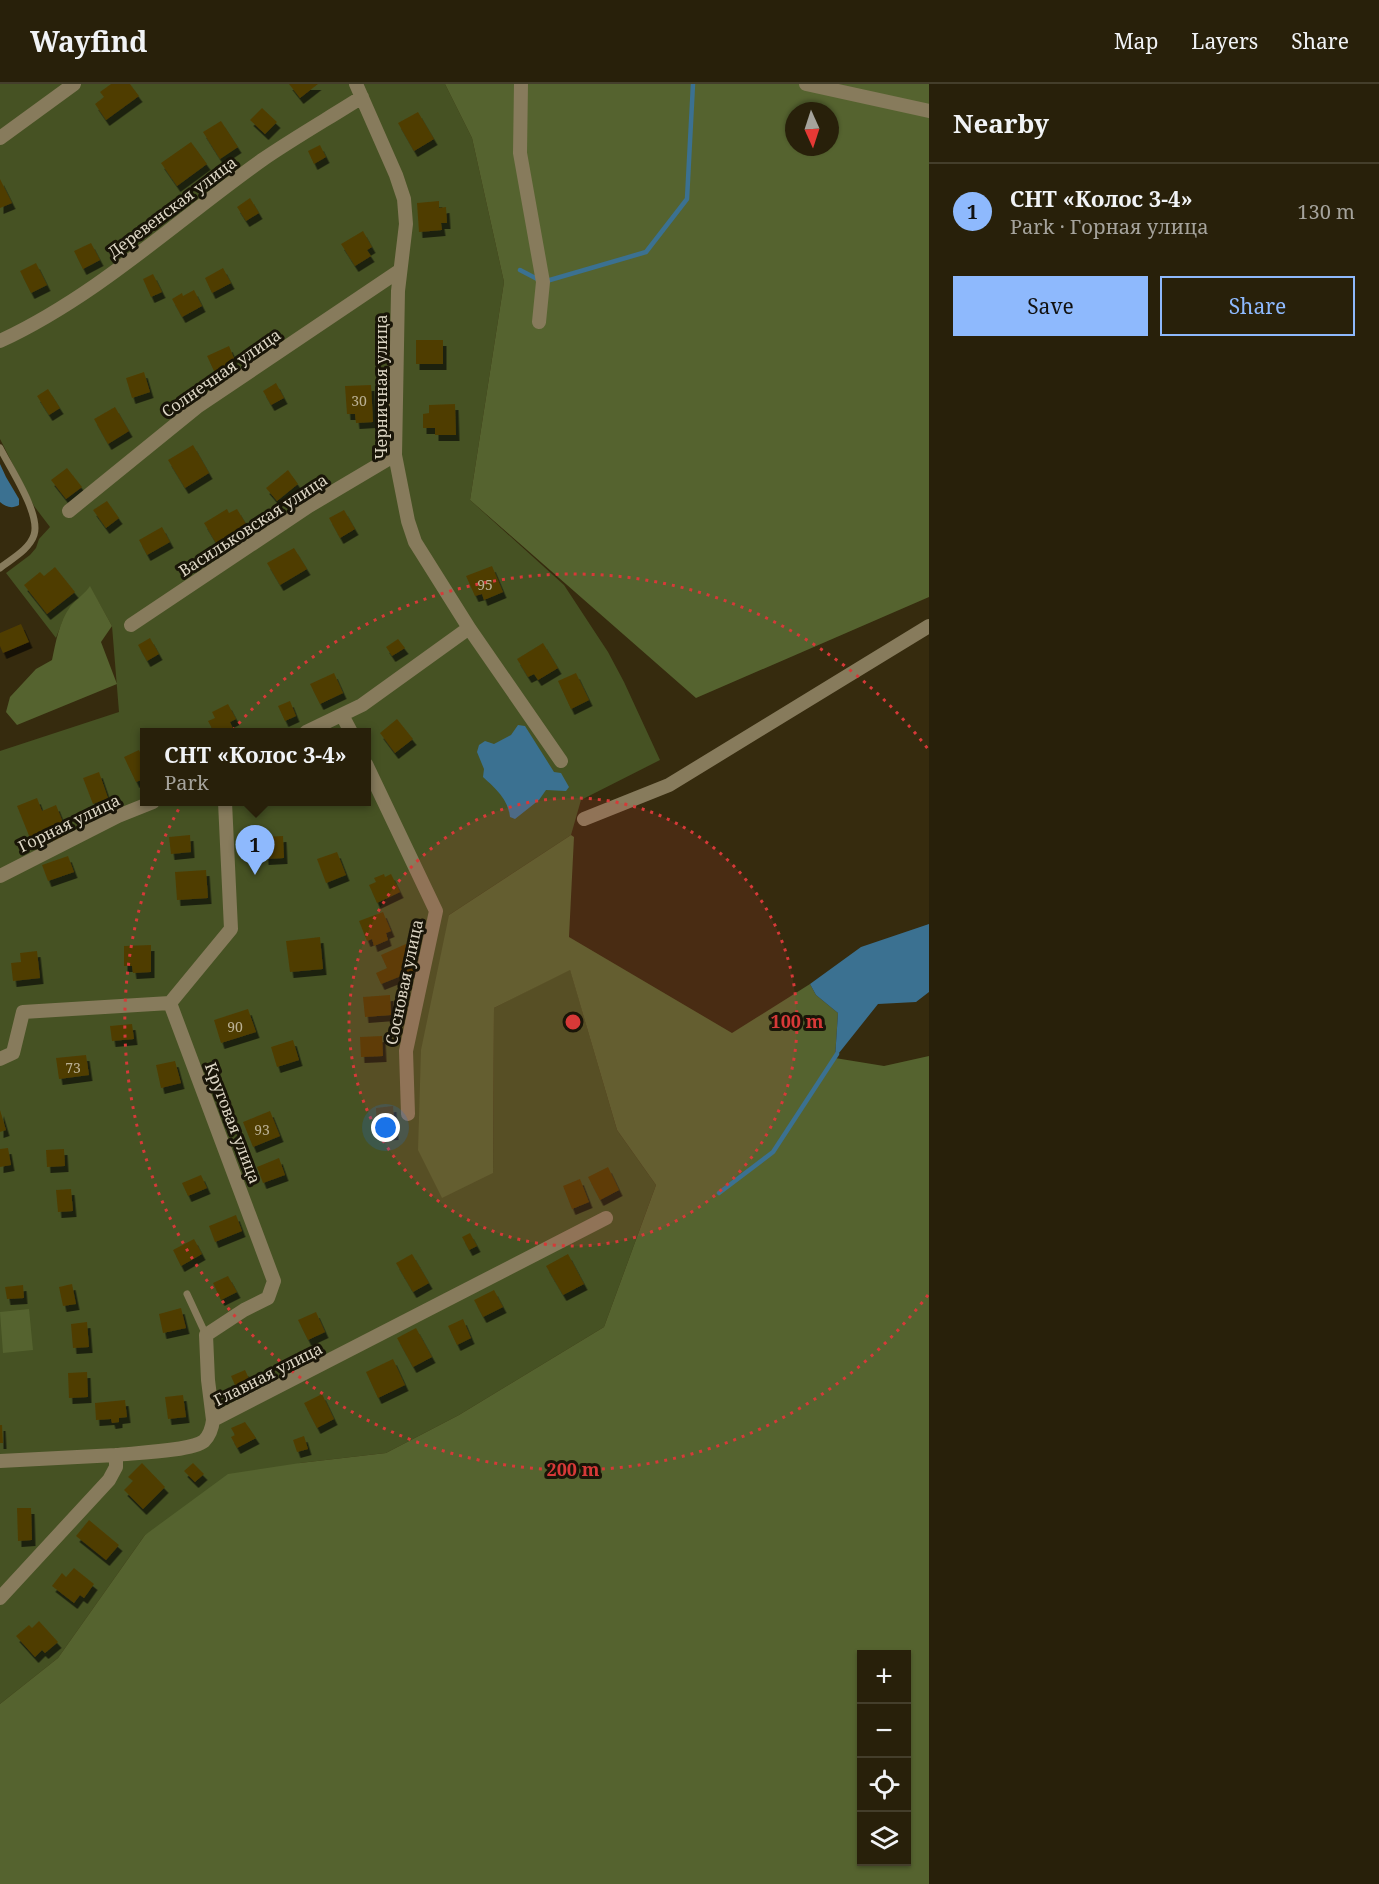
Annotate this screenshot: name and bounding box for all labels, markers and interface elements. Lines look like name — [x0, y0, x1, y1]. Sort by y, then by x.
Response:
text: Wayfind — [30, 22, 148, 60]
text: Map — [1114, 27, 1158, 55]
text: Layers — [1191, 27, 1258, 55]
text: Share — [1291, 27, 1349, 55]
north arrow — [785, 102, 839, 156]
text: Nearby — [953, 105, 1049, 141]
street label: Деревенская улица — [103, 151, 241, 263]
text: СНТ «Колос 3-4» — [1010, 183, 1193, 213]
text: 1 — [967, 198, 978, 225]
text: 130 m — [1297, 198, 1355, 225]
text: Park · Горная улица — [1010, 213, 1209, 240]
button: Save — [953, 276, 1148, 336]
button: Share — [1160, 276, 1355, 336]
street label: Черничная улица — [370, 314, 392, 460]
street label: Солнечная улица — [157, 324, 285, 422]
house number: 30 — [351, 391, 367, 410]
street label: Васильковская улица — [174, 469, 332, 581]
house number: 95 — [477, 575, 493, 594]
popup — [140, 728, 371, 806]
text: СНТ «Колос 3-4» — [164, 739, 347, 769]
text: Park — [164, 769, 209, 796]
street label: Горная улица — [14, 789, 124, 857]
pin: 1 — [236, 826, 274, 875]
street label: Сосновая улица — [380, 917, 428, 1047]
text: 100 m — [771, 1009, 824, 1033]
centre of rings — [563, 1012, 583, 1032]
house number: 90 — [227, 1017, 243, 1036]
house number: 73 — [65, 1058, 81, 1077]
street label: Круговая улица — [200, 1059, 266, 1187]
your location — [371, 1113, 400, 1142]
house number: 93 — [254, 1120, 270, 1139]
street label: Главная улица — [210, 1337, 326, 1411]
text: 200 m — [547, 1457, 600, 1481]
map controls — [857, 1650, 911, 1866]
button: + — [857, 1650, 911, 1704]
button: − — [857, 1704, 911, 1758]
button: locate — [857, 1758, 911, 1812]
button: layers — [857, 1812, 911, 1866]

